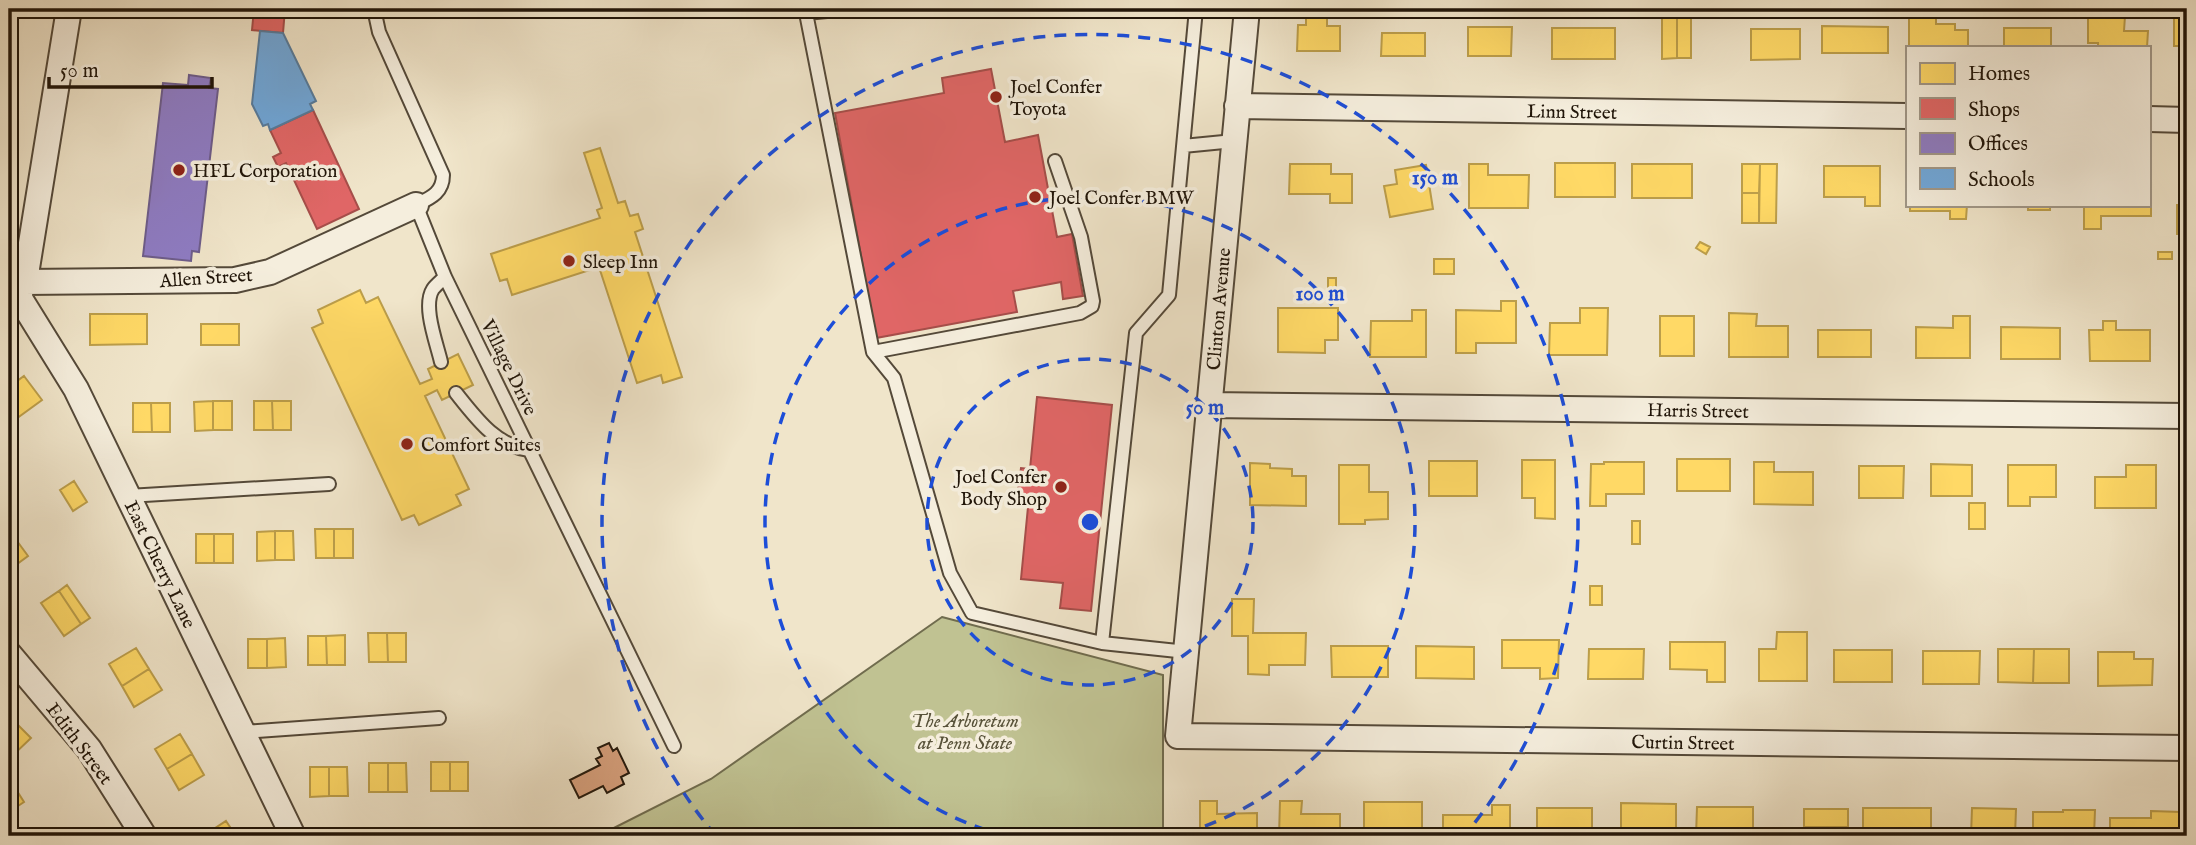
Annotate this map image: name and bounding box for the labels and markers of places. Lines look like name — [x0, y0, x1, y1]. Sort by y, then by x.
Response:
place label: Joel Confer Toyota — [1008, 76, 1102, 122]
marker: Joel Confer Toyota — [988, 89, 1004, 105]
place label: HFL Corporation — [193, 160, 337, 184]
marker: HFL Corporation — [171, 162, 187, 178]
place label: Joel Confer BMW — [1047, 187, 1195, 211]
marker: Joel Confer BMW — [1027, 189, 1043, 205]
place label: Sleep Inn — [583, 251, 658, 275]
marker: Sleep Inn — [561, 253, 577, 269]
place label: Comfort Suites — [421, 434, 541, 458]
marker: Comfort Suites — [399, 436, 415, 452]
place label: Joel Confer Body Shop — [953, 466, 1047, 512]
marker: Joel Confer Body Shop — [1053, 479, 1069, 495]
centre of rings — [1078, 510, 1102, 534]

